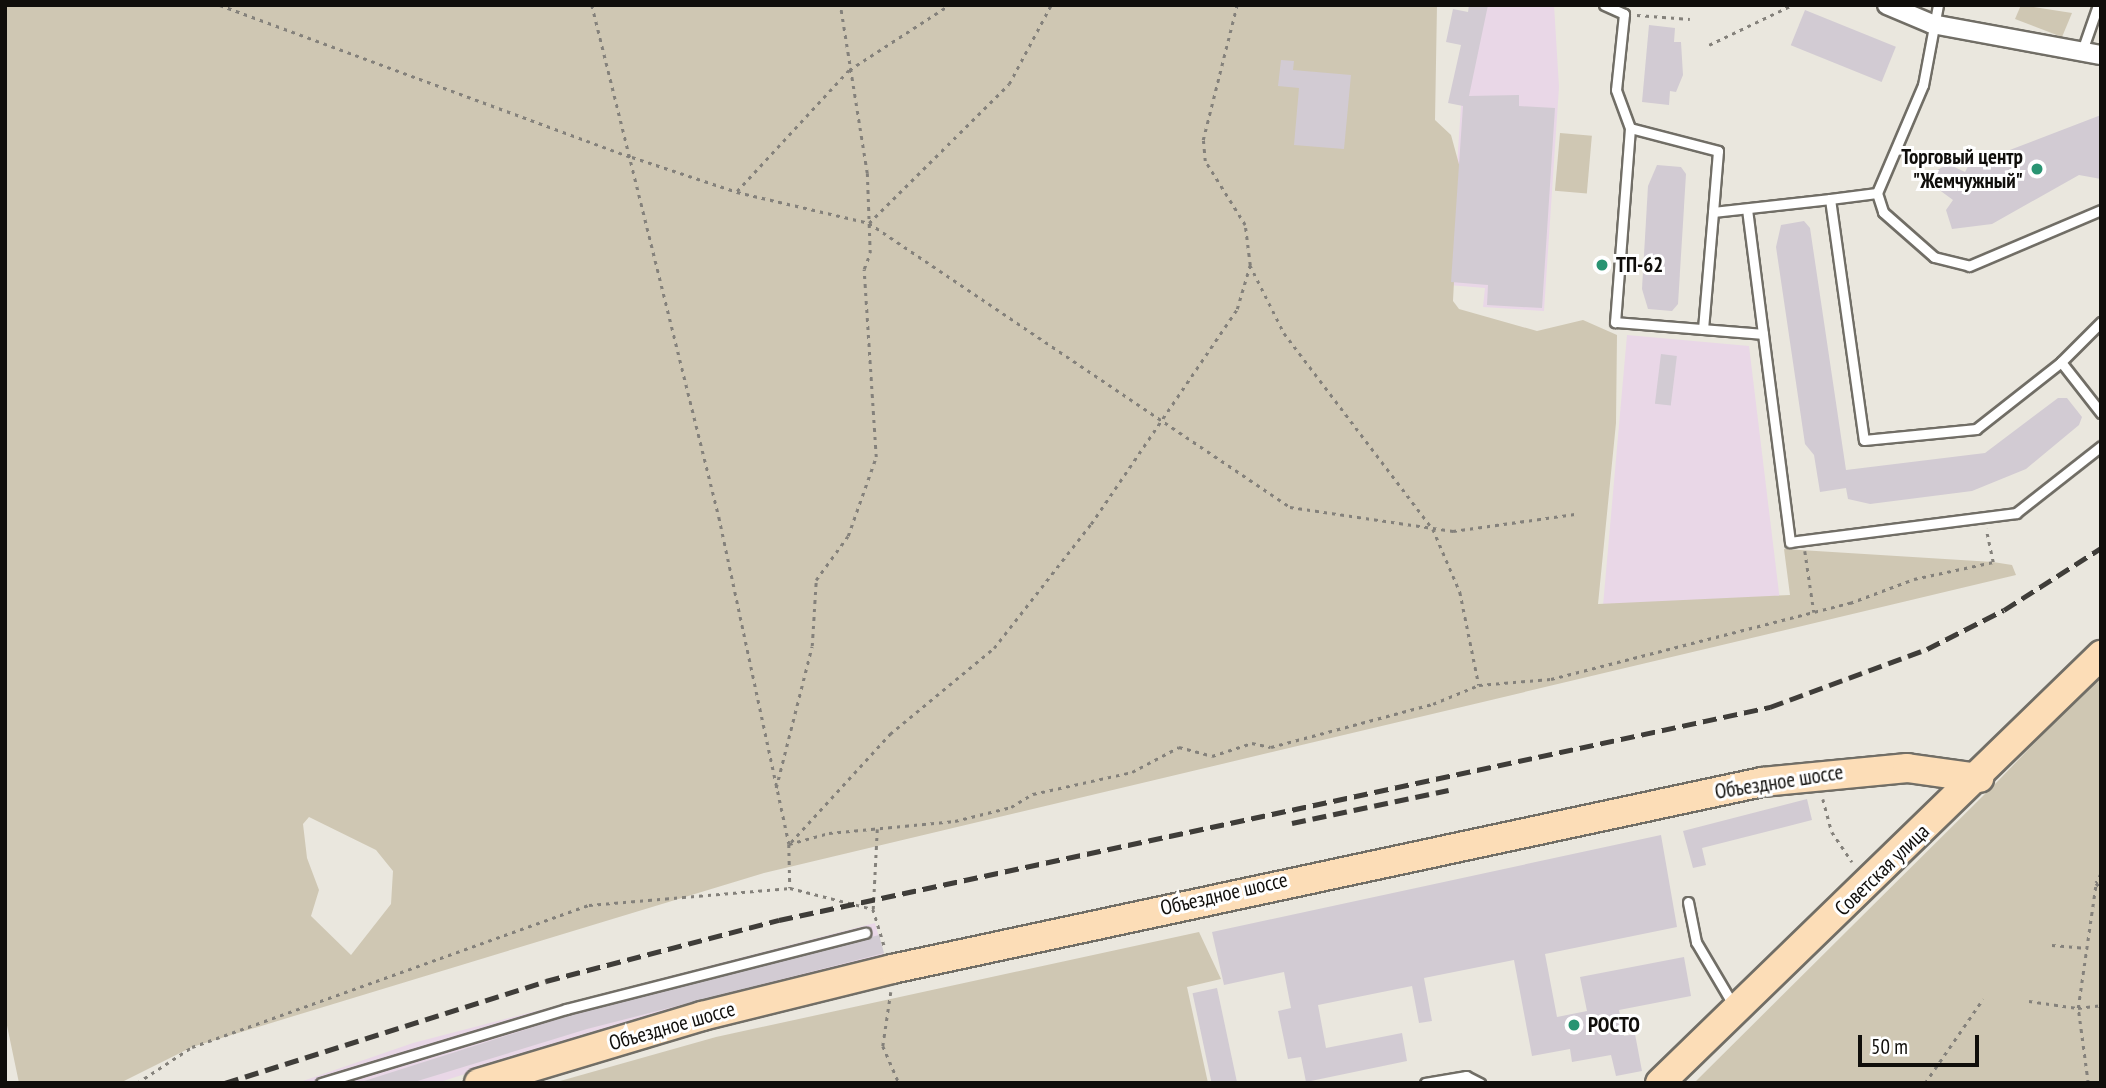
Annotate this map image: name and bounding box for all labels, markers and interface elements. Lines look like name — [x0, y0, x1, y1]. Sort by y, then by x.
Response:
place label: Торговый центр "Жемчужный" — [1901, 144, 2023, 194]
marker: Торговый центр "Жемчужный" — [2029, 161, 2045, 177]
place label: ТП-62 — [1616, 252, 1663, 278]
marker: ТП-62 — [1594, 257, 1610, 273]
street label: Объездное шоссе — [1713, 759, 1845, 805]
street label: Советская улица — [1830, 819, 1934, 921]
street label: Объездное шоссе — [1158, 867, 1290, 921]
street label: Объездное шоссе — [606, 996, 738, 1056]
place label: РОСТО — [1588, 1012, 1640, 1038]
marker: РОСТО — [1566, 1017, 1582, 1033]
scale bar — [1861, 1021, 1982, 1066]
text: 50 m — [1871, 1033, 1908, 1060]

